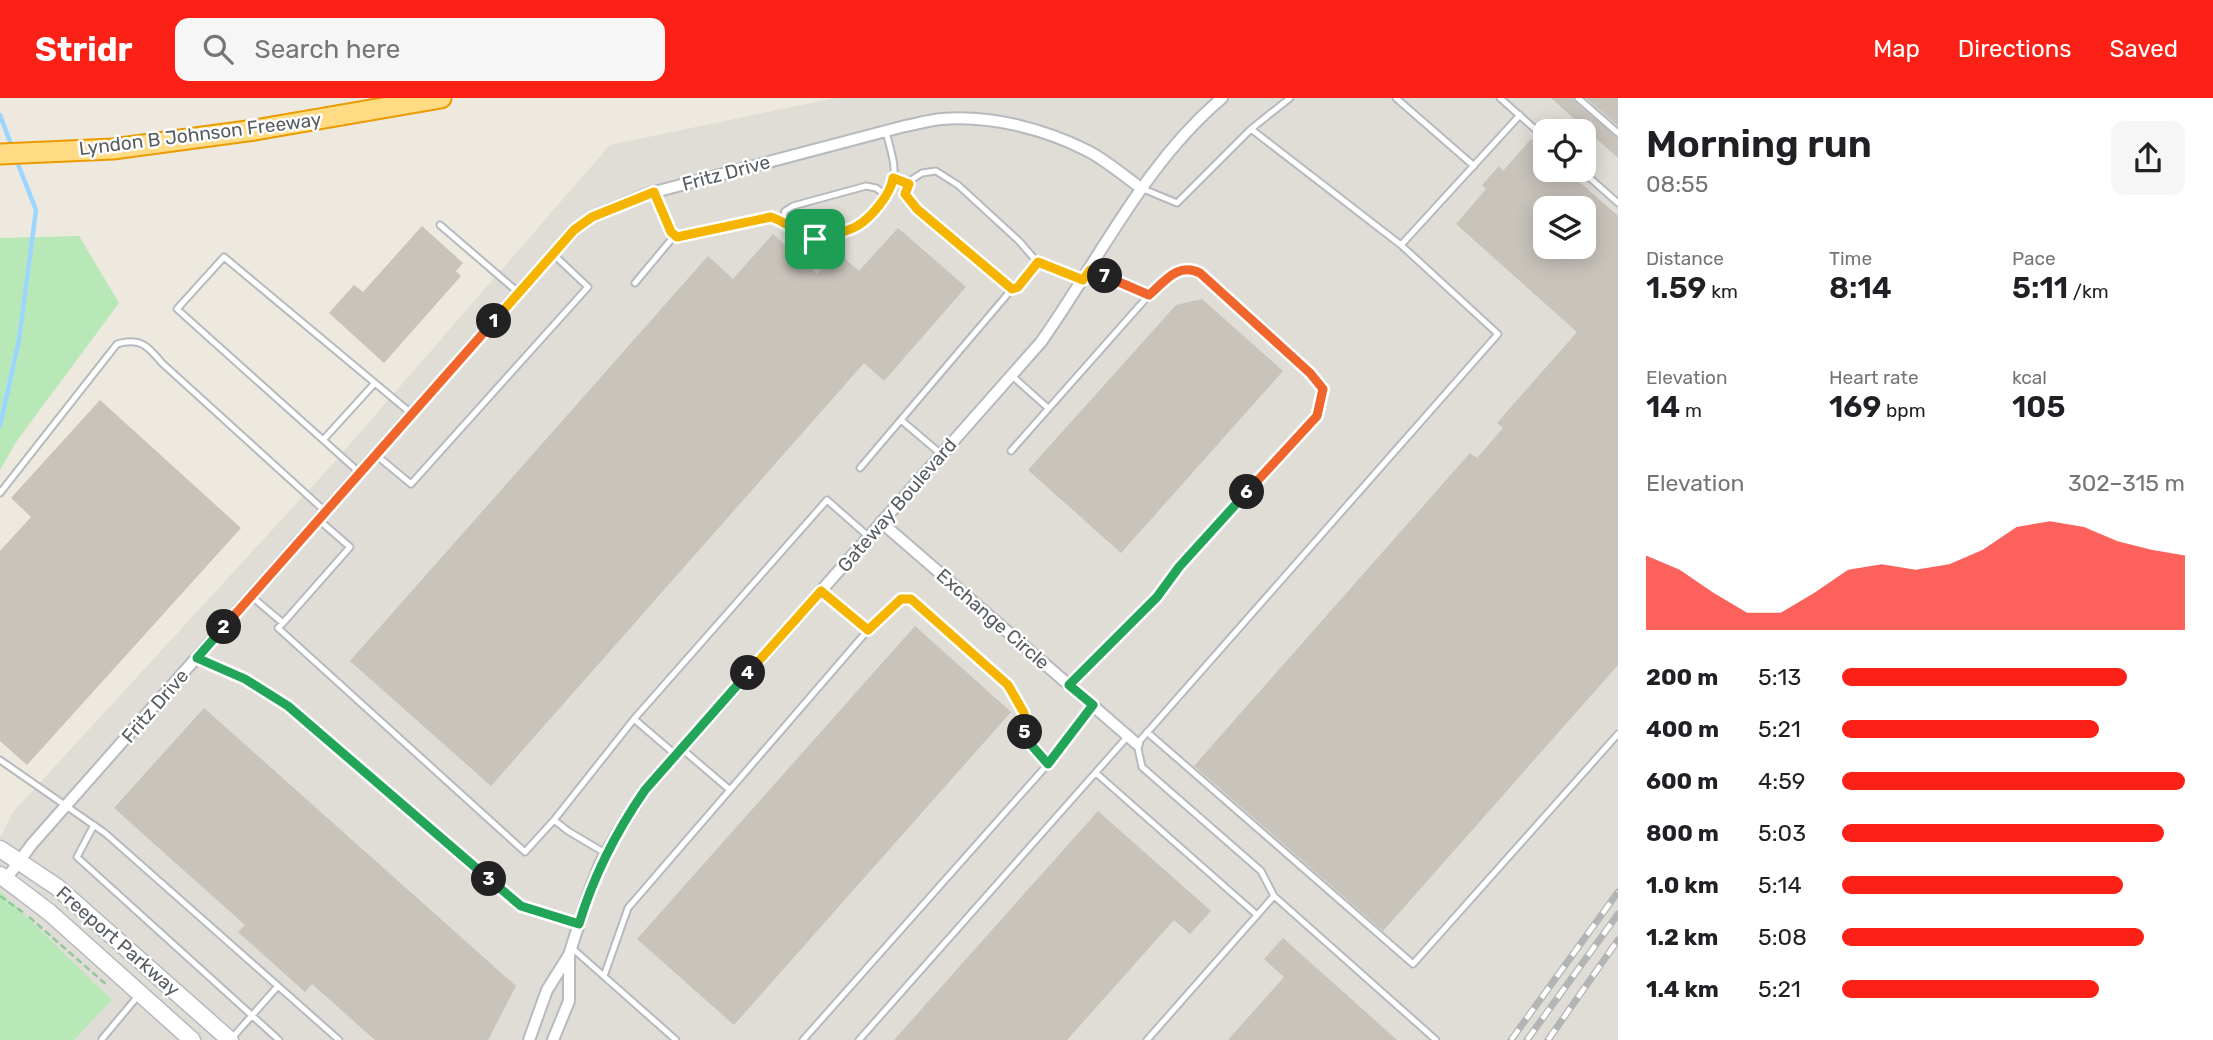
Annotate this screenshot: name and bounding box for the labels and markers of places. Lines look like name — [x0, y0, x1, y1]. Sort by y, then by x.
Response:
pin — [785, 209, 845, 269]
pin: 7 — [1088, 258, 1122, 294]
pin: 1 — [476, 304, 512, 339]
pin: 6 — [1230, 474, 1264, 510]
pin: 2 — [206, 610, 242, 644]
pin: 4 — [730, 656, 766, 690]
pin: 5 — [1007, 714, 1042, 750]
pin: 3 — [472, 862, 506, 896]

